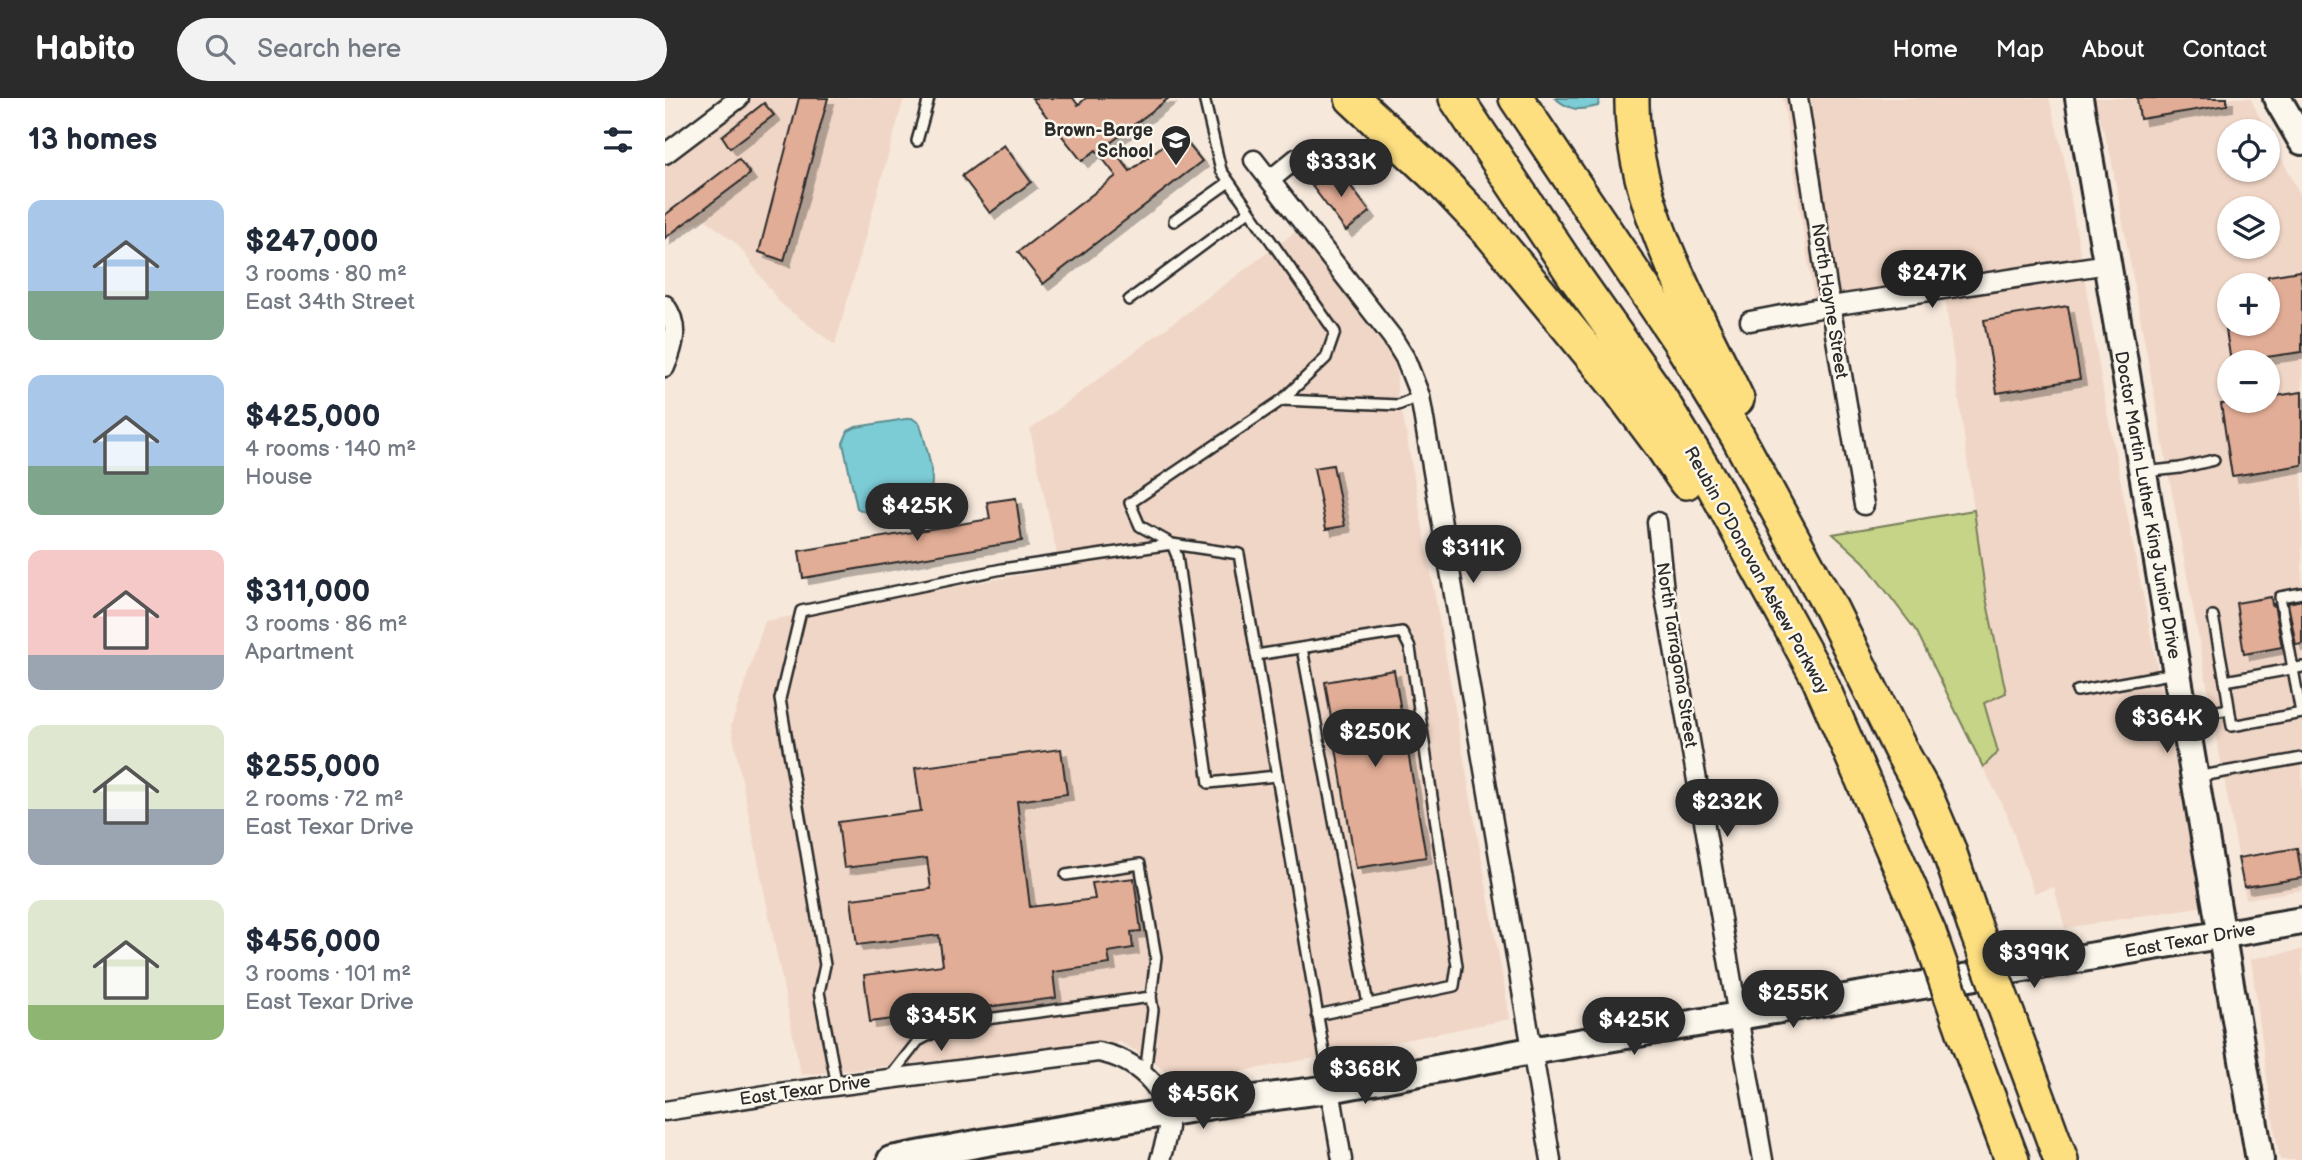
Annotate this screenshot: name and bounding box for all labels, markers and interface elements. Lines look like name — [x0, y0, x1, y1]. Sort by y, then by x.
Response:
search box — [177, 18, 667, 81]
text: Habito — [35, 29, 135, 69]
icon: search — [201, 30, 239, 68]
text: Search here — [257, 34, 401, 65]
text: Home — [1893, 35, 1958, 64]
text: Map — [1996, 35, 2044, 64]
text: About — [2082, 35, 2144, 64]
text: Contact — [2182, 35, 2267, 64]
map controls — [2217, 119, 2280, 413]
button: locate — [2217, 119, 2280, 182]
place label: Brown-Barge School — [1044, 120, 1153, 162]
icon: filters — [599, 121, 637, 159]
text: 13 homes — [28, 122, 157, 158]
school or university icon: Brown-Barge School — [1159, 123, 1193, 167]
pin: $333K — [1292, 140, 1390, 199]
text: $333K — [1305, 148, 1377, 176]
button: layers — [2217, 196, 2280, 259]
street label: North Hayne Street — [1807, 222, 1852, 381]
text: $247,000 — [245, 224, 379, 260]
icon: home — [84, 228, 168, 312]
pin: $247K — [1883, 250, 1981, 310]
text: $247K — [1897, 259, 1967, 287]
text: 3 rooms · 80 m² — [245, 260, 407, 288]
button: + — [2217, 273, 2280, 336]
text: East 34th Street — [245, 288, 415, 316]
street label: Doctor Martin Luther King Junior Drive — [2110, 350, 2185, 661]
button: − — [2217, 350, 2280, 413]
text: $425,000 — [245, 399, 380, 435]
icon: home — [84, 403, 168, 487]
text: 4 rooms · 140 m² — [245, 435, 416, 463]
street label: Reubin O'Donovan Askew Parkway — [1680, 443, 1834, 698]
text: House — [245, 463, 312, 491]
pin: $425K — [868, 484, 966, 543]
text: $425K — [881, 492, 953, 520]
pin: $311K — [1424, 526, 1522, 585]
text: $311K — [1441, 534, 1505, 562]
street label: North Tarragona Street — [1652, 561, 1702, 750]
text: $311,000 — [245, 574, 370, 610]
icon: home — [84, 578, 168, 662]
text: 3 rooms · 86 m² — [245, 610, 407, 638]
text: Apartment — [245, 638, 354, 666]
pin: $364K — [2118, 696, 2216, 755]
text: $364K — [2131, 704, 2203, 732]
pin: $250K — [1326, 710, 1424, 769]
text: $250K — [1339, 718, 1411, 746]
text: $255,000 — [245, 749, 380, 785]
icon: home — [84, 753, 168, 837]
pin: $232K — [1678, 780, 1776, 839]
text: 2 rooms · 72 m² — [245, 785, 404, 813]
text: $232K — [1691, 788, 1763, 816]
text: East Texar Drive — [245, 813, 414, 841]
street label: East Texar Drive — [2123, 919, 2257, 962]
text: $456,000 — [245, 924, 381, 960]
icon: home — [84, 928, 168, 1012]
pin: $399K — [1985, 930, 2083, 990]
text: $399K — [1998, 939, 2070, 967]
text: 3 rooms · 101 m² — [245, 960, 411, 988]
pin: $255K — [1744, 970, 1842, 1030]
text: $255K — [1757, 979, 1829, 1007]
text: East Texar Drive — [245, 988, 414, 1016]
pin: $345K — [892, 993, 990, 1053]
pin: $425K — [1585, 998, 1683, 1057]
text: $345K — [905, 1002, 977, 1030]
text: $425K — [1598, 1006, 1670, 1034]
pin: $368K — [1316, 1046, 1414, 1106]
text: $368K — [1329, 1055, 1401, 1083]
street label: East Texar Drive — [738, 1071, 872, 1110]
pin: $456K — [1154, 1072, 1252, 1131]
text: $456K — [1167, 1080, 1239, 1108]

